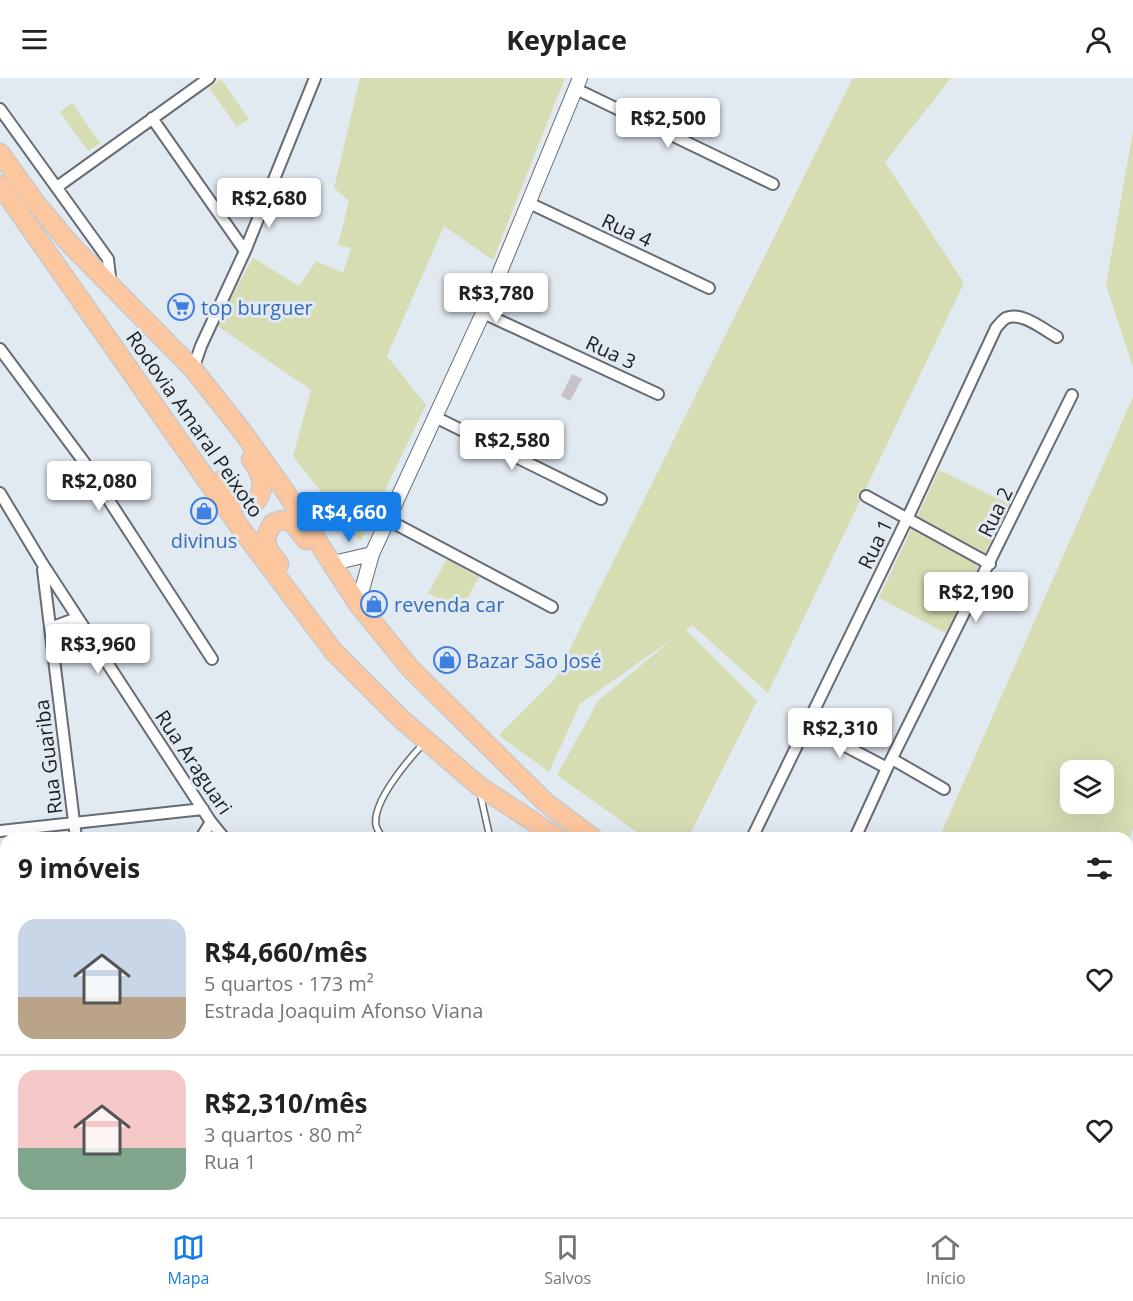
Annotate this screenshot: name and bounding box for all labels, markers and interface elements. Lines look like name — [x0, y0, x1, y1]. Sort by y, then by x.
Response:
text: Keyplace — [506, 21, 627, 58]
icon: menu — [18, 23, 51, 56]
icon: person — [1082, 23, 1115, 56]
pin: R$2,500 — [613, 98, 723, 149]
text: R$2,500 — [630, 104, 706, 131]
pin: R$2,680 — [214, 178, 324, 229]
text: R$2,680 — [231, 184, 307, 211]
street label: Rua 4 — [598, 207, 657, 254]
pin: R$3,780 — [441, 273, 551, 324]
text: R$3,780 — [458, 279, 534, 306]
supermarket icon: top burguer — [166, 292, 196, 322]
place label: top burguer — [201, 294, 313, 321]
street label: Rodovia Amaral Peixoto — [120, 325, 270, 523]
street label: Rua 3 — [582, 329, 640, 375]
pin: R$2,580 — [457, 420, 567, 471]
text: R$2,580 — [474, 426, 550, 453]
pin: R$2,080 — [44, 461, 154, 512]
text: R$2,080 — [61, 467, 137, 494]
street label: Rua 2 — [971, 483, 1019, 541]
pin: R$4,660 — [294, 492, 404, 543]
shop icon: divinus — [189, 496, 219, 526]
text: R$4,660 — [311, 498, 387, 525]
street label: Rua 1 — [851, 515, 899, 573]
place label: divinus — [171, 527, 237, 554]
pin: R$2,190 — [921, 572, 1031, 623]
text: R$2,190 — [938, 578, 1014, 605]
shop icon: revenda car — [359, 589, 389, 619]
place label: revenda car — [394, 591, 504, 618]
pin: R$3,960 — [43, 624, 153, 675]
text: R$3,960 — [60, 630, 136, 657]
shop icon: Bazar São José — [432, 645, 462, 675]
place label: Bazar São José — [466, 647, 601, 674]
street label: Rua Guariba — [28, 698, 68, 816]
street label: Rua Araguari — [149, 705, 239, 819]
pin: R$2,310 — [785, 708, 895, 759]
text: R$2,310 — [802, 714, 878, 741]
map controls — [1060, 760, 1114, 814]
button: layers — [1060, 760, 1114, 814]
text: 9 imóveis — [18, 850, 140, 886]
icon: filters — [1083, 852, 1116, 885]
text: R$4,660/mês — [204, 934, 367, 970]
icon: home — [66, 943, 138, 1015]
icon: heart — [1083, 963, 1116, 996]
text: 5 quartos · 173 m² — [204, 970, 374, 997]
text: Estrada Joaquim Afonso Viana — [204, 997, 483, 1024]
text: R$2,310/mês — [204, 1085, 367, 1121]
icon: home — [66, 1094, 138, 1166]
icon: heart — [1083, 1114, 1116, 1147]
text: 3 quartos · 80 m² — [204, 1121, 362, 1148]
text: Rua 1 — [204, 1148, 256, 1175]
tab: Mapa — [167, 1231, 209, 1289]
tab: Salvos — [544, 1231, 591, 1289]
tab: Início — [926, 1231, 966, 1289]

